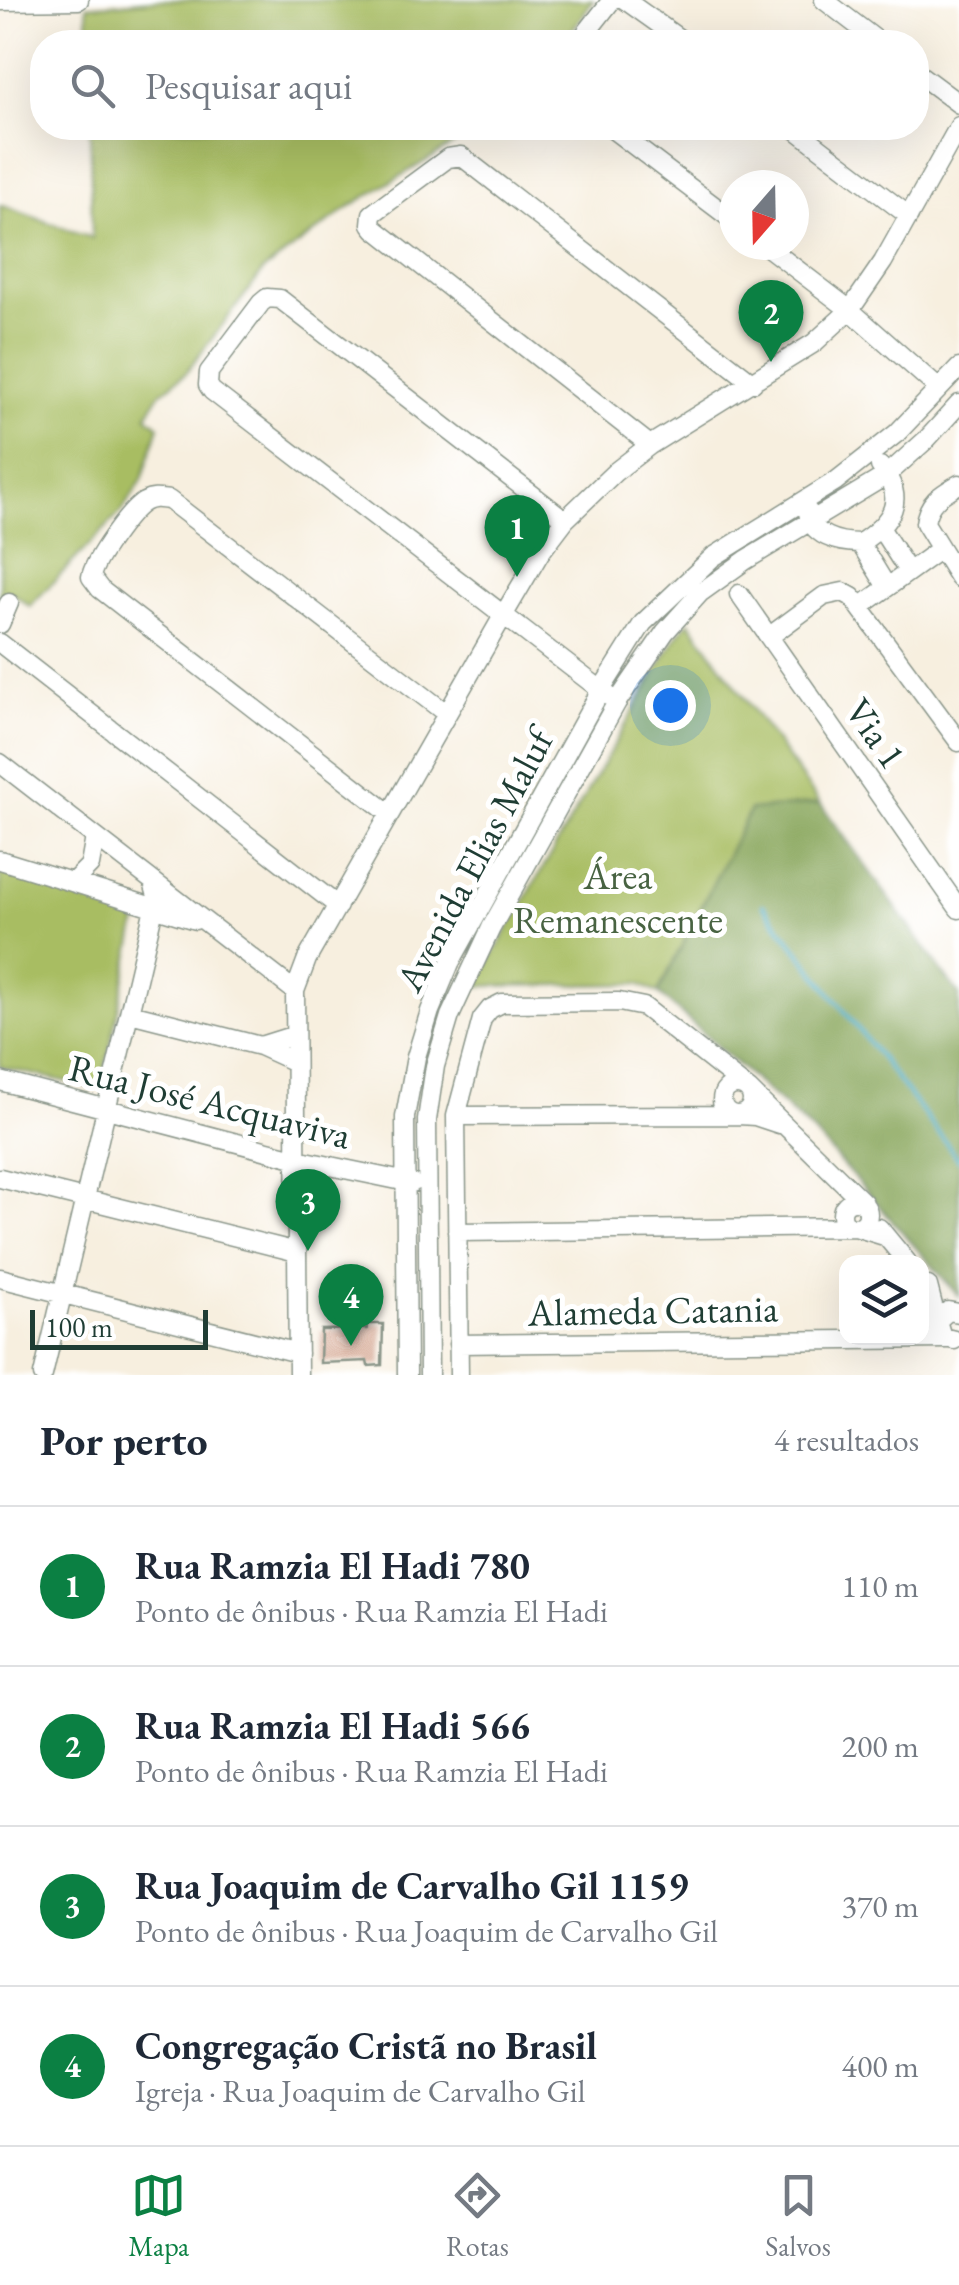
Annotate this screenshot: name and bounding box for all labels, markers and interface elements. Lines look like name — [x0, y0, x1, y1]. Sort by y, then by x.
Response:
search box — [30, 30, 929, 140]
icon: search — [65, 58, 120, 113]
text: Pesquisar aqui — [145, 61, 352, 110]
north arrow — [719, 170, 809, 260]
pin: 2 — [738, 280, 804, 362]
pin: 1 — [484, 494, 550, 577]
your location — [645, 680, 696, 731]
street label: Via 1 — [834, 688, 918, 778]
street label: Avenida Elias Maluf — [384, 717, 566, 1001]
park label: Área Remanescente — [513, 851, 723, 944]
street label: Rua José Acquaviva — [64, 1042, 357, 1160]
pin: 3 — [276, 1168, 340, 1251]
map controls — [839, 1255, 929, 1345]
button: layers — [839, 1255, 929, 1345]
pin: 4 — [318, 1264, 384, 1346]
street label: Alameda Catania — [526, 1283, 779, 1337]
scale bar — [30, 1305, 208, 1350]
text: 100 m — [45, 1309, 113, 1345]
text: Por perto — [40, 1413, 208, 1468]
text: 4 resultados — [774, 1419, 919, 1461]
text: Rua Ramzia El Hadi 780 — [135, 1541, 530, 1590]
text: 1 — [64, 1565, 81, 1607]
text: 110 m — [842, 1565, 919, 1607]
text: Ponto de ônibus · Rua Ramzia El Hadi — [135, 1590, 608, 1632]
text: Rua Ramzia El Hadi 566 — [135, 1701, 530, 1750]
text: 2 — [64, 1725, 81, 1767]
text: 200 m — [842, 1725, 919, 1767]
text: Ponto de ônibus · Rua Ramzia El Hadi — [135, 1750, 608, 1792]
text: Rua Joaquim de Carvalho Gil 1159 — [135, 1861, 688, 1910]
text: 3 — [64, 1885, 81, 1927]
text: 370 m — [842, 1885, 919, 1927]
text: Ponto de ônibus · Rua Joaquim de Carvalho Gil — [135, 1910, 718, 1952]
text: Congregação Cristã no Brasil — [135, 2021, 597, 2070]
text: 4 — [64, 2045, 81, 2087]
text: 400 m — [842, 2045, 919, 2087]
text: Igreja · Rua Joaquim de Carvalho Gil — [135, 2070, 585, 2112]
tab: Mapa — [128, 2168, 189, 2264]
tab: Rotas — [446, 2168, 509, 2264]
tab: Salvos — [765, 2168, 831, 2264]

